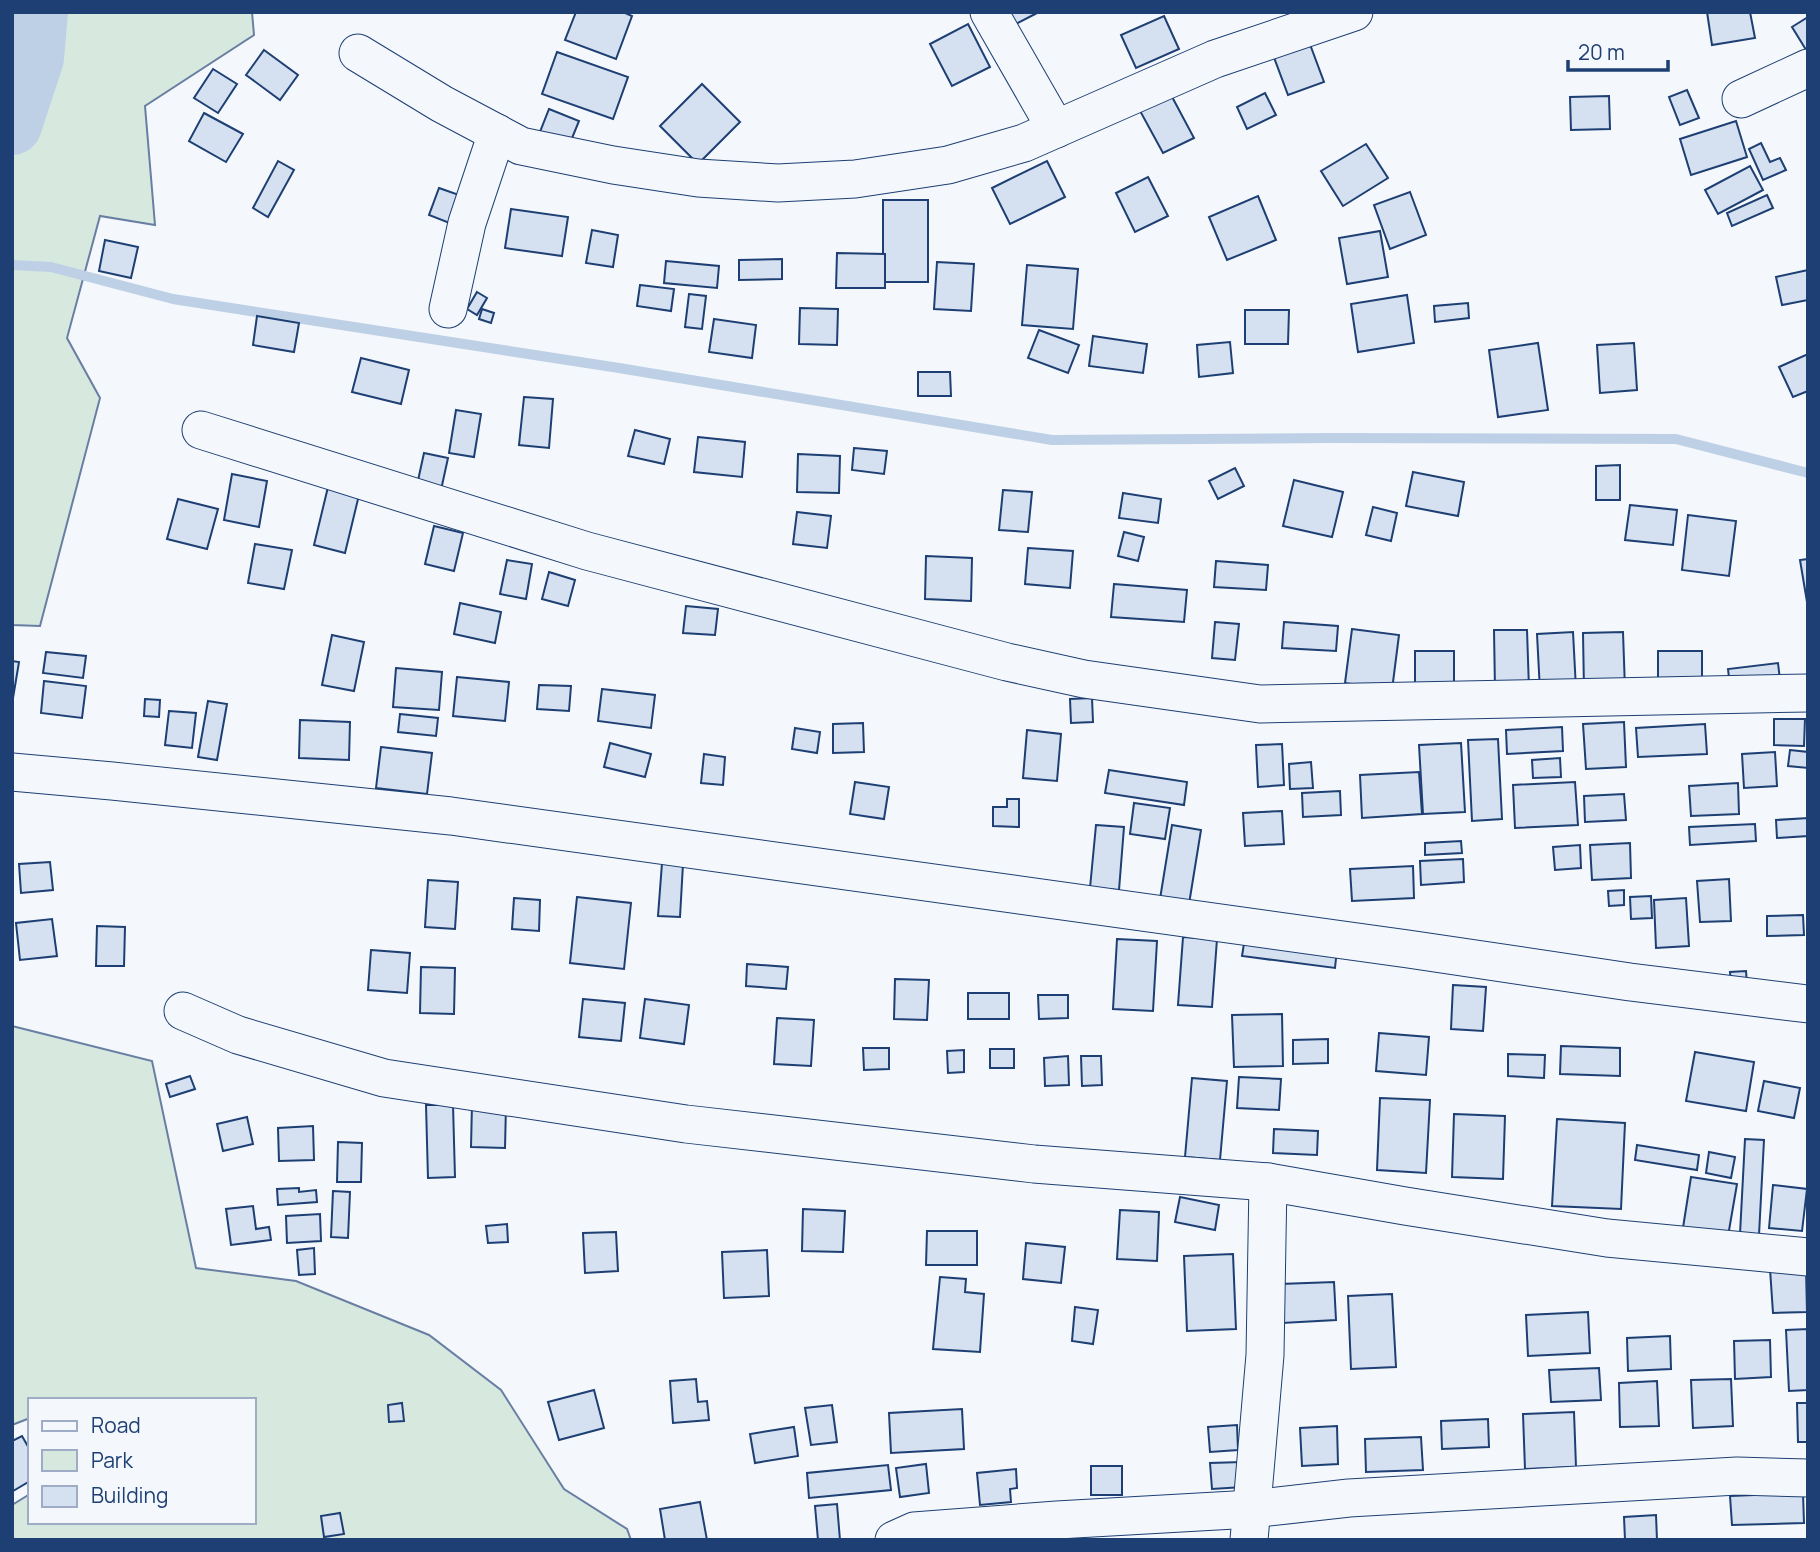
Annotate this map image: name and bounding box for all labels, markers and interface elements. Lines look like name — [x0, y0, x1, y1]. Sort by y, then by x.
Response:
scale bar — [1568, 28, 1668, 72]
text: 20 m — [1578, 38, 1625, 66]
legend — [28, 1398, 256, 1524]
text: Road — [91, 1411, 141, 1439]
text: Park — [91, 1446, 133, 1474]
text: Building — [91, 1481, 168, 1509]

